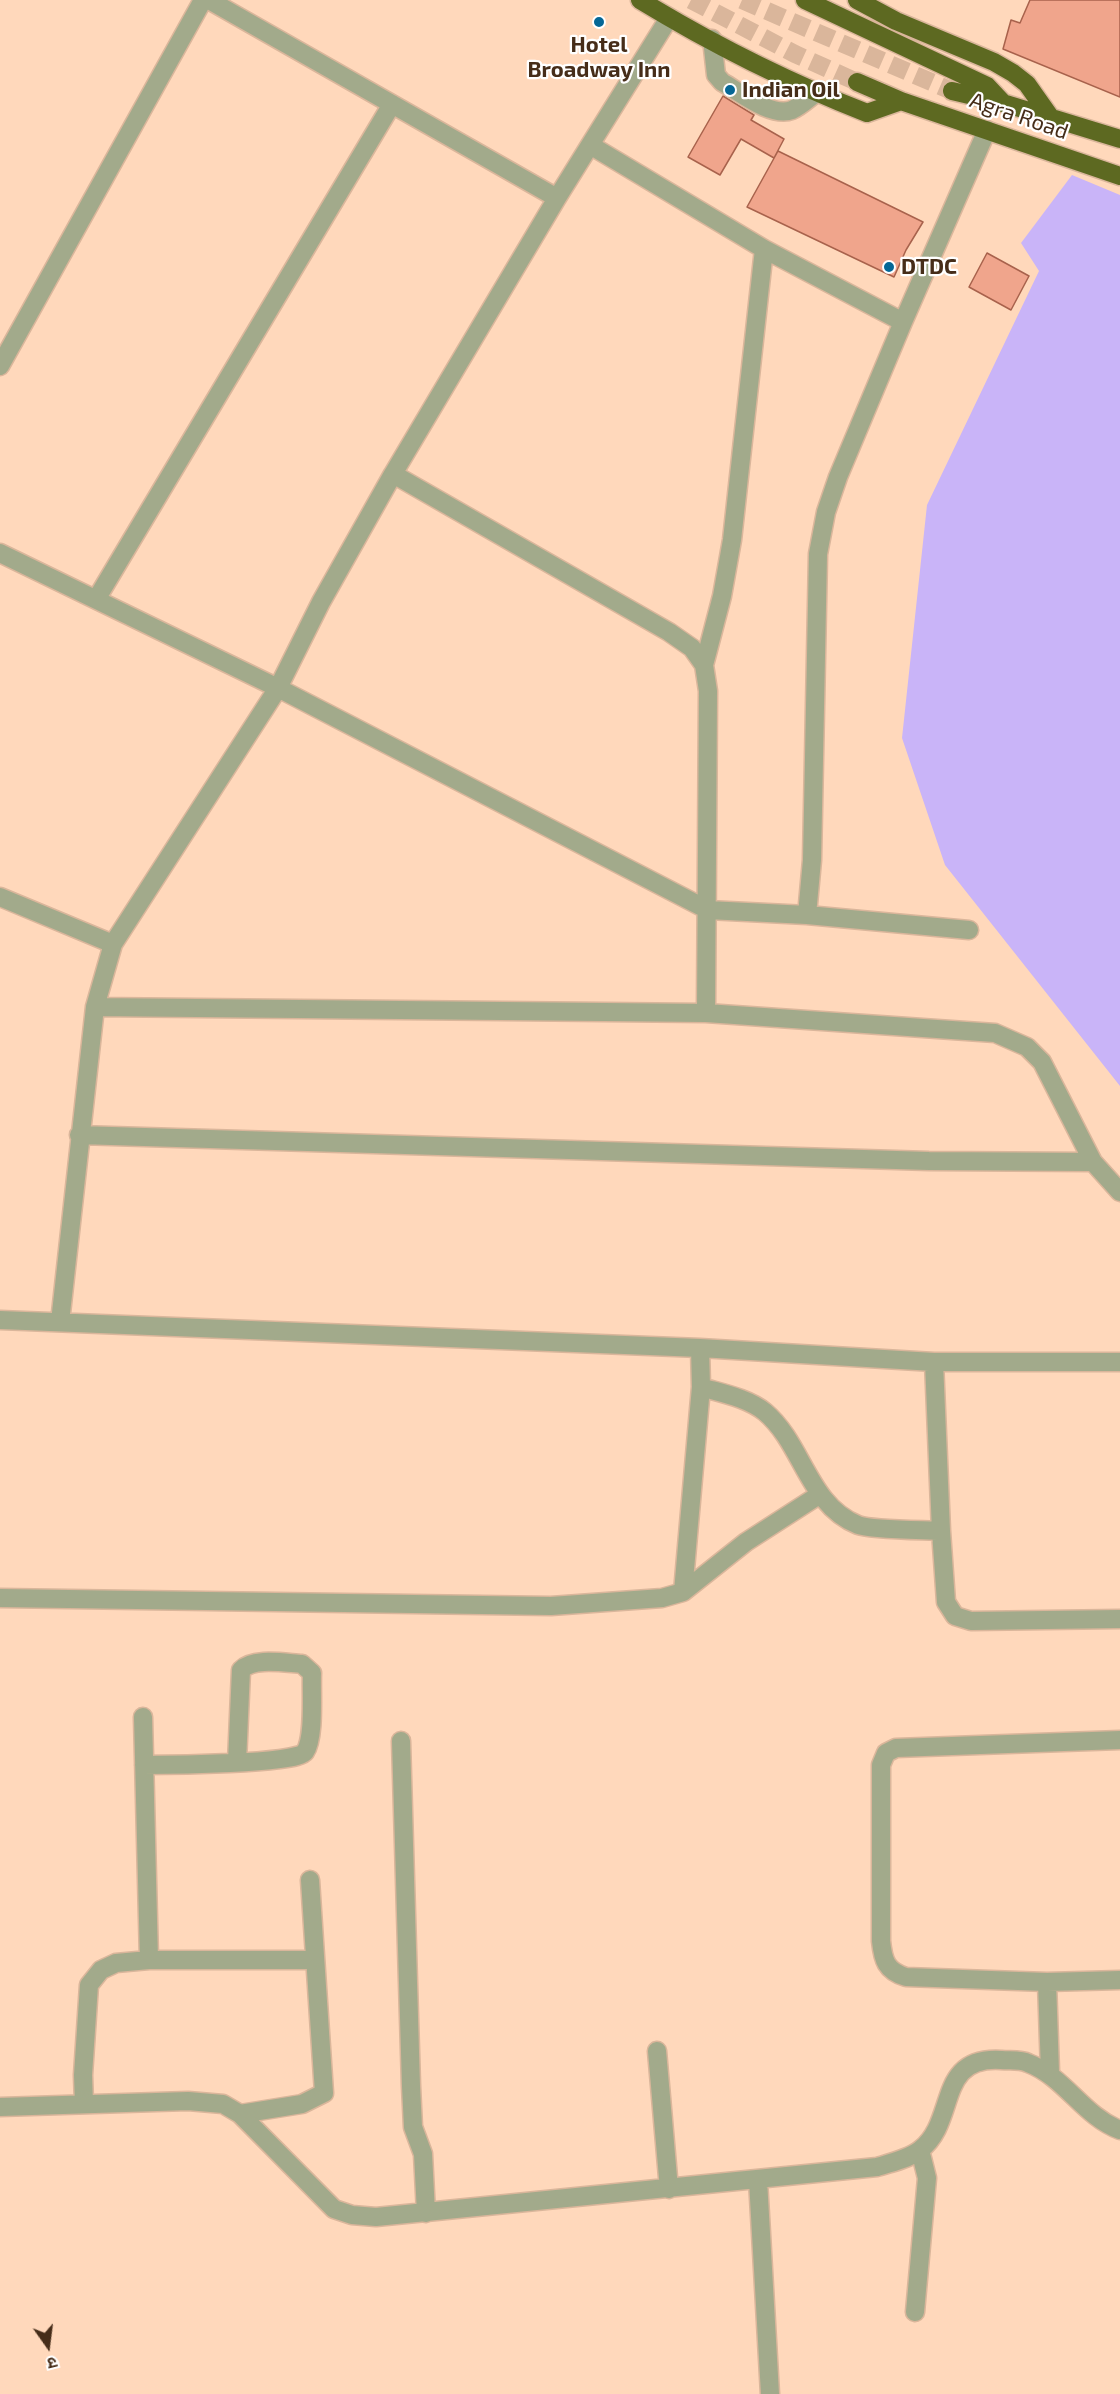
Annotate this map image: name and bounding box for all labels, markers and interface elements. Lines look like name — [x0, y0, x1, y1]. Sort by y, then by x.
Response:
marker: Hotel Broadway Inn — [592, 15, 606, 29]
place label: Hotel Broadway Inn — [527, 32, 671, 84]
place label: Indian Oil — [742, 77, 840, 103]
marker: Indian Oil — [723, 83, 737, 97]
street label: Agra Road — [966, 87, 1072, 145]
place label: DTDC — [901, 254, 957, 280]
marker: DTDC — [882, 260, 896, 274]
north arrow — [18, 2316, 78, 2376]
text: उ — [46, 2354, 59, 2374]

